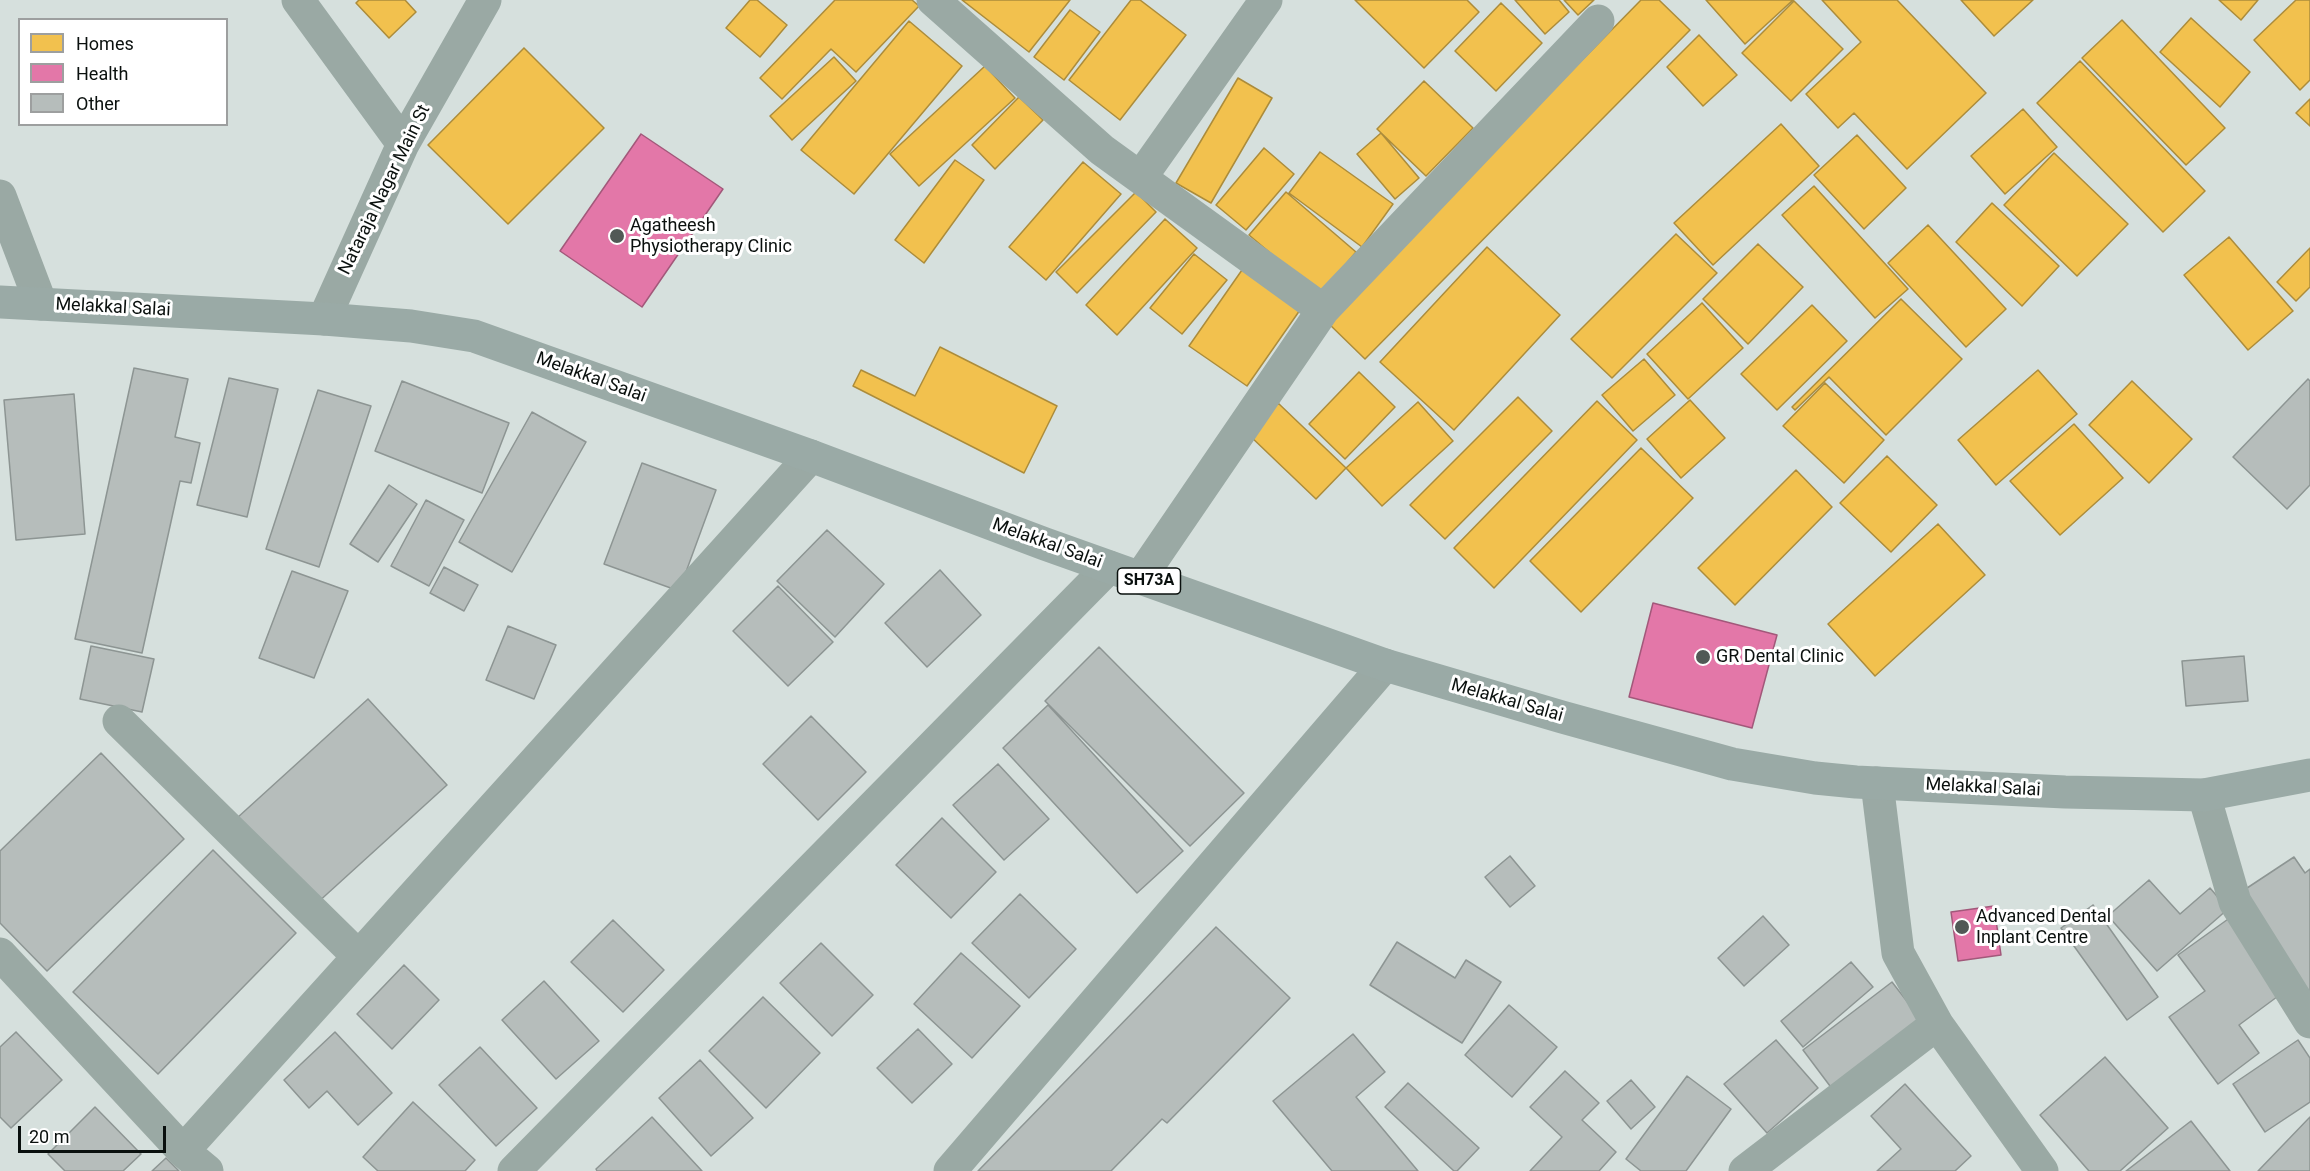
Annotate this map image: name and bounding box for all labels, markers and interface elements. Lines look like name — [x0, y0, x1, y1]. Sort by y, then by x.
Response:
legend — [18, 18, 228, 126]
text: Homes — [76, 33, 134, 54]
text: Health — [76, 63, 128, 84]
text: Other — [76, 93, 120, 114]
street label: Nataraja Nagar Main St — [334, 102, 436, 278]
place label: Agatheesh Physiotherapy Clinic — [630, 215, 792, 258]
marker: Agatheesh Physiotherapy Clinic — [608, 227, 626, 245]
street label: Melakkal Salai — [55, 294, 171, 322]
street label: Melakkal Salai — [533, 348, 649, 408]
street label: Melakkal Salai — [989, 514, 1105, 574]
road number: SH73A — [1118, 568, 1180, 594]
place label: GR Dental Clinic — [1716, 646, 1844, 668]
marker: GR Dental Clinic — [1694, 648, 1712, 666]
street label: Melakkal Salai — [1449, 675, 1565, 727]
street label: Melakkal Salai — [1925, 774, 2041, 802]
place label: Advanced Dental Inplant Centre — [1976, 906, 2111, 948]
marker: Advanced Dental Inplant Centre — [1953, 918, 1971, 936]
scale bar — [21, 1114, 170, 1152]
text: 20 m — [29, 1126, 69, 1147]

